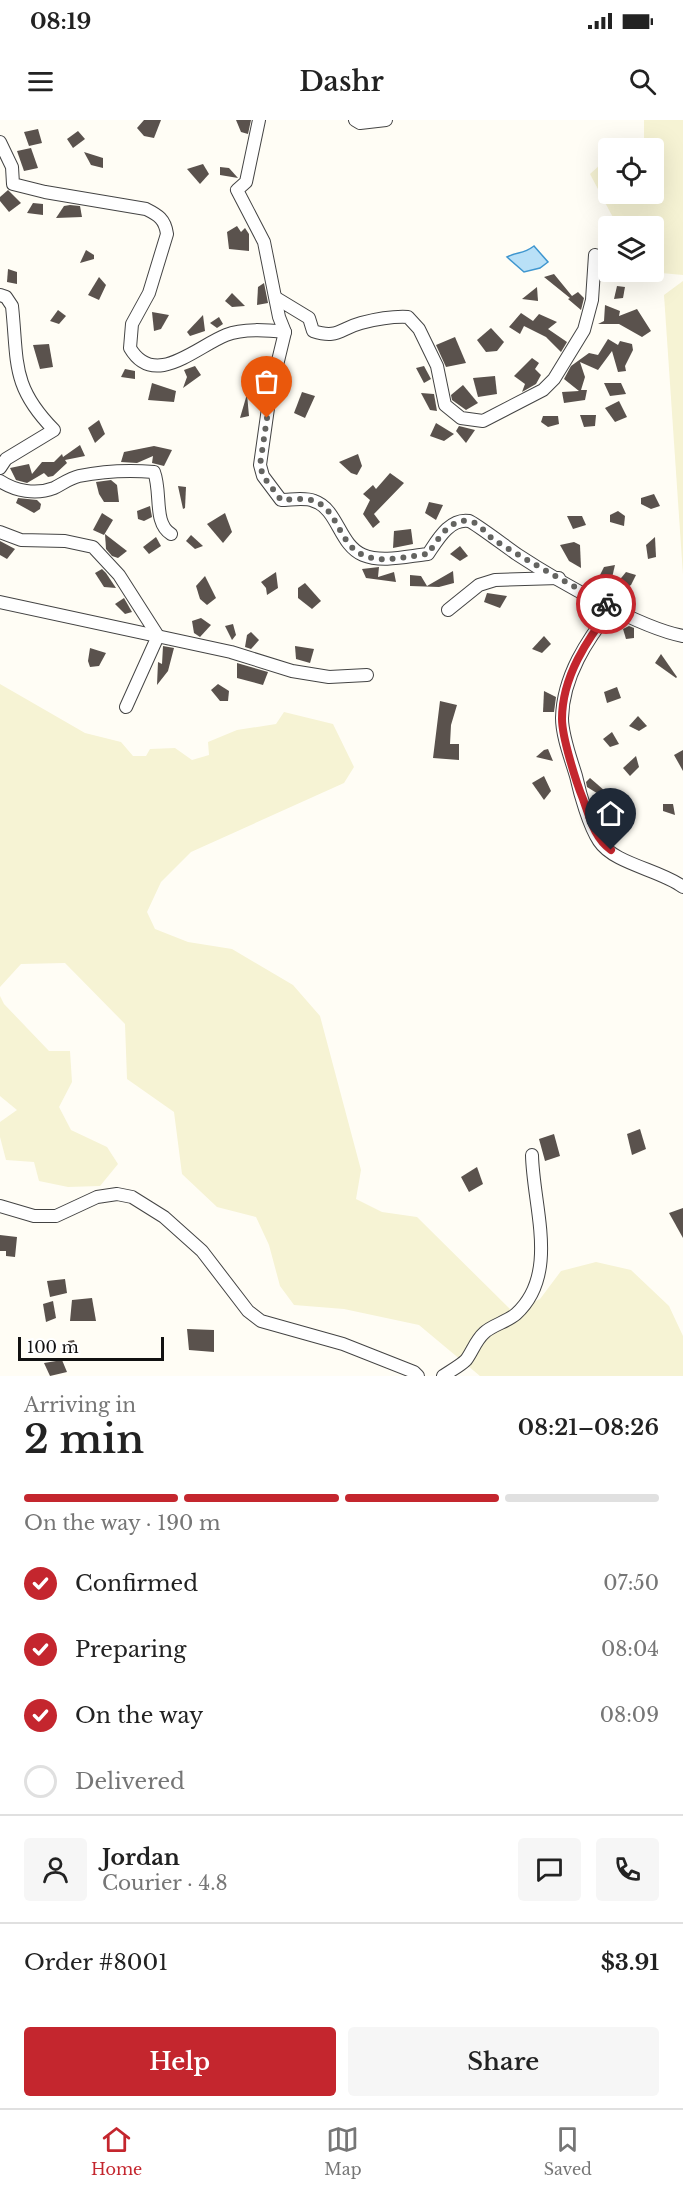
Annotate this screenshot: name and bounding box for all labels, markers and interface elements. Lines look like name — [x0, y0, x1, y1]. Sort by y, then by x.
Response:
text: 08:19 — [30, 8, 91, 35]
icon: menu — [24, 65, 57, 98]
text: Dashr — [299, 65, 384, 98]
icon: search — [626, 65, 659, 98]
map controls — [598, 138, 664, 282]
button: locate — [598, 138, 664, 204]
button: layers — [598, 216, 664, 282]
pin — [241, 356, 292, 418]
icon: bag — [250, 365, 283, 398]
courier — [576, 574, 636, 634]
icon: bike — [590, 588, 623, 621]
pin — [585, 788, 636, 850]
icon: home — [594, 797, 627, 830]
scale bar — [18, 1334, 164, 1362]
text: 100 m — [27, 1337, 79, 1357]
text: Arriving in — [24, 1393, 136, 1417]
text: 08:21–08:26 — [518, 1414, 659, 1441]
text: 2 min — [24, 1415, 144, 1464]
text: On the way · 190 m — [24, 1511, 221, 1535]
icon: check — [24, 1567, 57, 1600]
text: Confirmed — [75, 1570, 198, 1597]
text: 07:50 — [603, 1571, 659, 1595]
icon: check — [24, 1633, 57, 1666]
text: Preparing — [75, 1636, 186, 1663]
text: 08:04 — [601, 1637, 659, 1661]
icon: check — [24, 1699, 57, 1732]
text: On the way — [75, 1702, 203, 1729]
text: 08:09 — [600, 1703, 659, 1727]
text: Delivered — [75, 1768, 185, 1795]
button: person — [24, 1838, 87, 1901]
button: chat — [518, 1838, 581, 1901]
button: phone — [596, 1838, 659, 1901]
text: Jordan — [102, 1844, 180, 1871]
text: Courier · 4.8 — [102, 1871, 228, 1895]
text: Order #8001 — [24, 1949, 168, 1976]
text: $3.91 — [601, 1949, 659, 1976]
button: Help — [24, 2027, 336, 2096]
button: Share — [348, 2027, 659, 2096]
tab: Home — [91, 2123, 142, 2179]
tab: Map — [324, 2123, 362, 2179]
tab: Saved — [544, 2123, 592, 2179]

